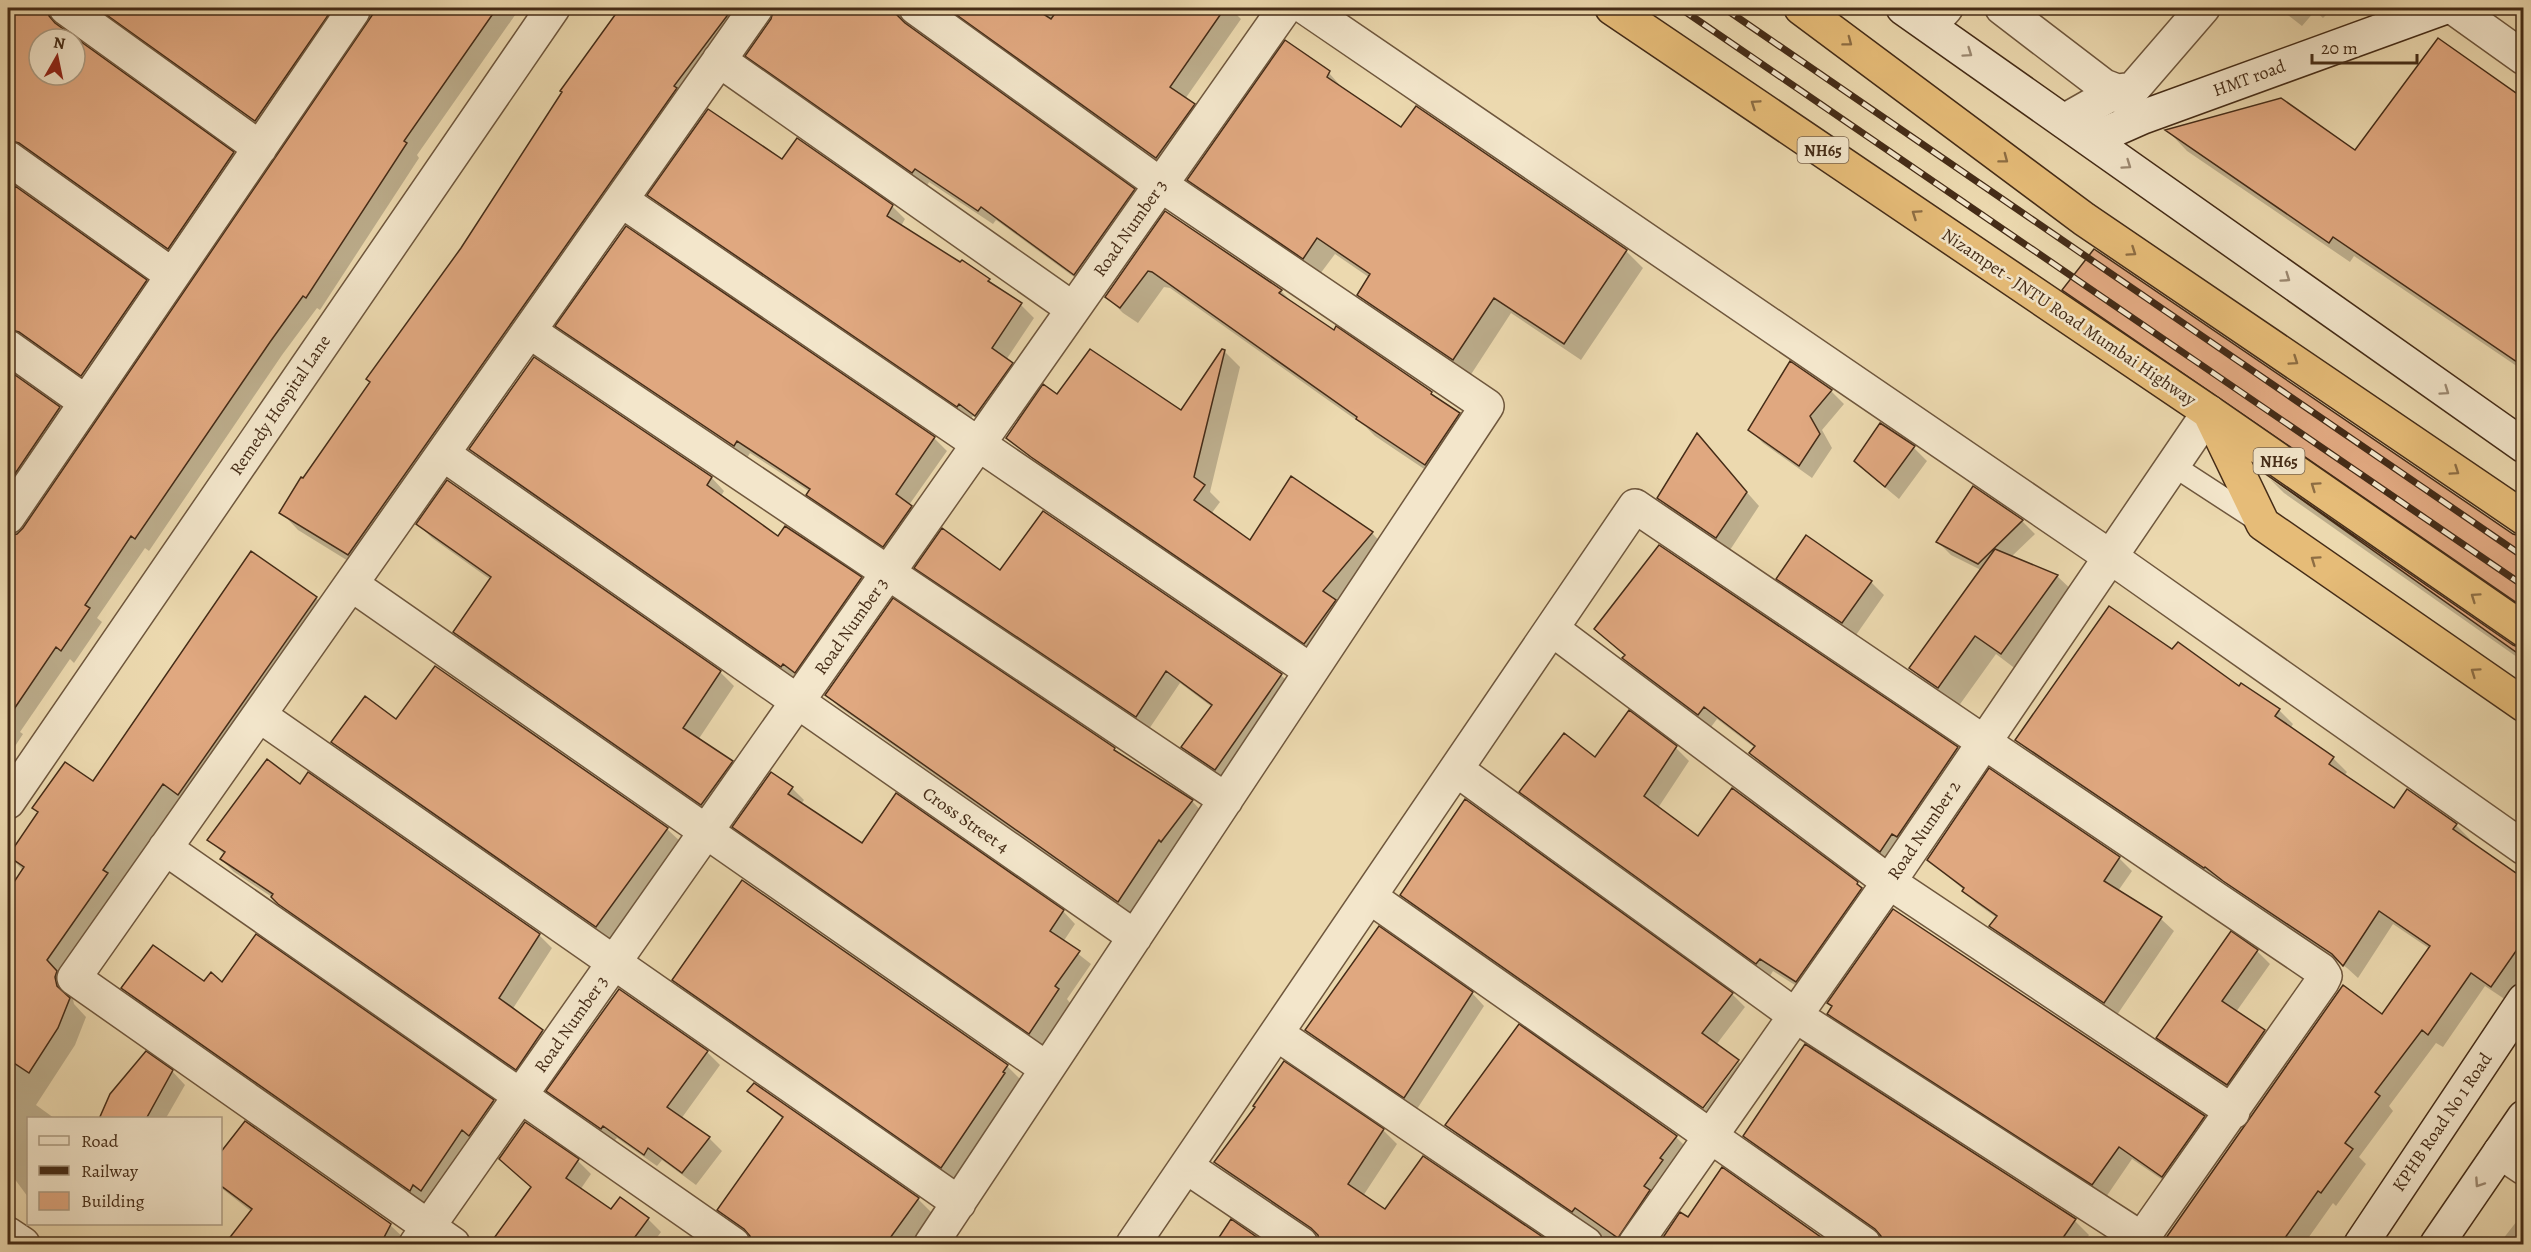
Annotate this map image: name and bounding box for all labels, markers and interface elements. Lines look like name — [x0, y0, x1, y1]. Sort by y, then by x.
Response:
north arrow — [27, 27, 87, 87]
scale bar — [2312, 27, 2417, 65]
text: N — [52, 31, 67, 55]
one-way arrow — [1841, 35, 1852, 46]
text: 20 m — [2321, 36, 2358, 60]
one-way arrow — [1961, 46, 1972, 57]
street label: HMT road — [2209, 54, 2289, 102]
one-way arrow — [1750, 100, 1761, 111]
road number: NH65 — [1798, 137, 1848, 163]
one-way arrow — [1998, 152, 2009, 163]
one-way arrow — [2120, 158, 2131, 169]
street label: Road Number 3 — [1088, 174, 1172, 282]
one-way arrow — [1912, 210, 1923, 221]
street label: Nizampet - JNTU Road Mumbai Highway — [1937, 223, 2202, 412]
one-way arrow — [2126, 245, 2137, 256]
one-way arrow — [2280, 271, 2291, 282]
street label: Remedy Hospital Lane — [224, 330, 336, 480]
one-way arrow — [2287, 354, 2298, 365]
one-way arrow — [2439, 384, 2450, 395]
road number: NH65 — [2254, 448, 2304, 474]
one-way arrow — [2448, 464, 2459, 475]
one-way arrow — [2311, 482, 2322, 493]
one-way arrow — [2311, 556, 2322, 567]
street label: Road Number 3 — [809, 572, 893, 680]
one-way arrow — [2471, 593, 2482, 604]
one-way arrow — [2471, 668, 2482, 679]
street label: Road Number 2 — [1882, 775, 1966, 884]
street label: Cross Street 4 — [918, 781, 1014, 859]
street label: Road Number 3 — [529, 970, 613, 1078]
street label: KPHB Road No 1 Road — [2387, 1048, 2498, 1196]
legend — [27, 1117, 222, 1225]
text: Road — [81, 1129, 119, 1153]
text: Railway — [81, 1159, 139, 1183]
one-way arrow — [2475, 1176, 2486, 1187]
text: Building — [81, 1189, 145, 1213]

